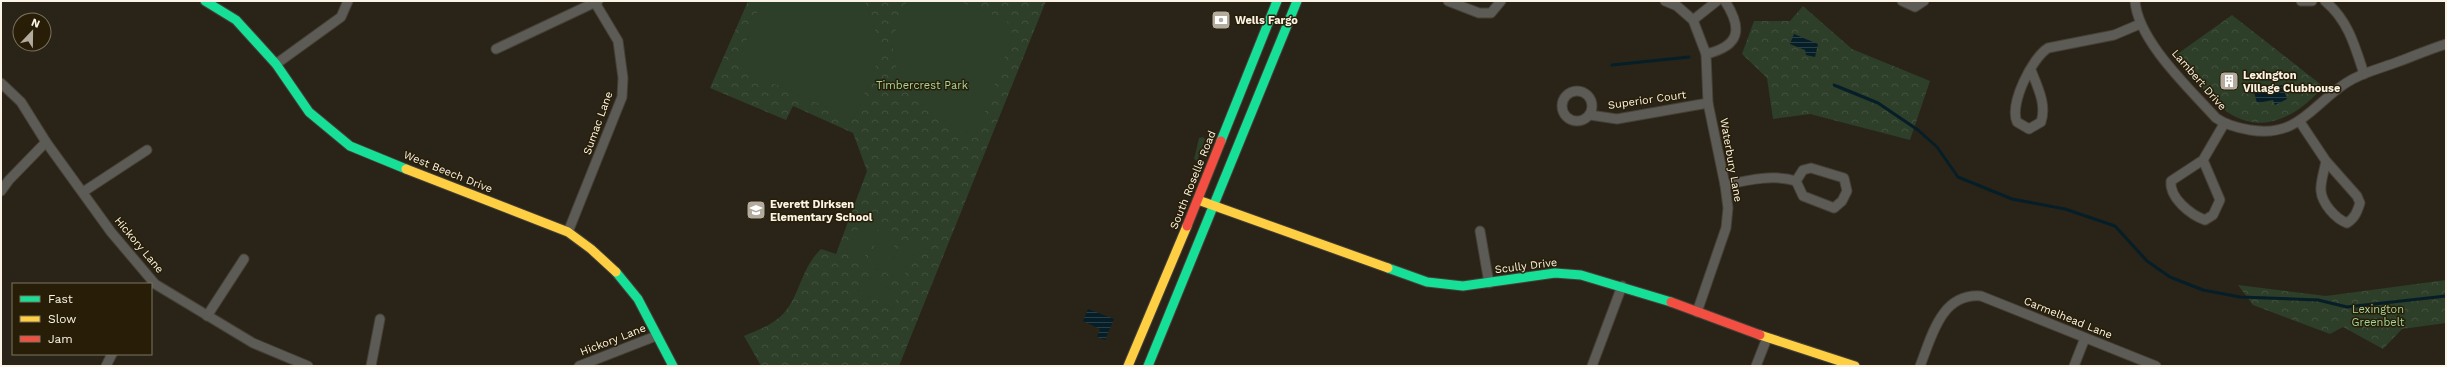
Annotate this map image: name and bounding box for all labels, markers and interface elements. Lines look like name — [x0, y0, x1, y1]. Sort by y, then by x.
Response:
bank icon: Wells Fargo — [1210, 9, 1232, 31]
north arrow — [12, 12, 52, 52]
place label: Wells Fargo — [1235, 14, 1298, 27]
text: N — [29, 16, 42, 31]
street label: Lambert Drive — [2169, 47, 2229, 113]
place label: Lexington Village Clubhouse — [2243, 69, 2340, 95]
building icon: Lexington Village Clubhouse — [2218, 70, 2240, 92]
park label: Timbercrest Park — [876, 79, 968, 92]
street label: Superior Court — [1607, 88, 1687, 112]
street label: Sumac Lane — [581, 90, 615, 156]
street label: Waterbury Lane — [1717, 117, 1745, 203]
street label: South Roselle Road — [1167, 129, 1219, 231]
street label: West Beech Drive — [402, 148, 494, 196]
place label: Everett Dirksen Elementary School — [770, 198, 873, 224]
school or university icon: Everett Dirksen Elementary School — [745, 199, 767, 221]
street label: Hickory Lane — [112, 214, 166, 276]
street label: Scully Drive — [1494, 256, 1558, 276]
legend — [12, 283, 152, 355]
text: Fast — [48, 292, 73, 306]
street label: Carmelhead Lane — [2022, 294, 2114, 342]
park label: Lexington Greenbelt — [2352, 303, 2405, 329]
text: Slow — [48, 312, 76, 326]
street label: Hickory Lane — [578, 321, 648, 359]
text: Jam — [48, 332, 73, 346]

